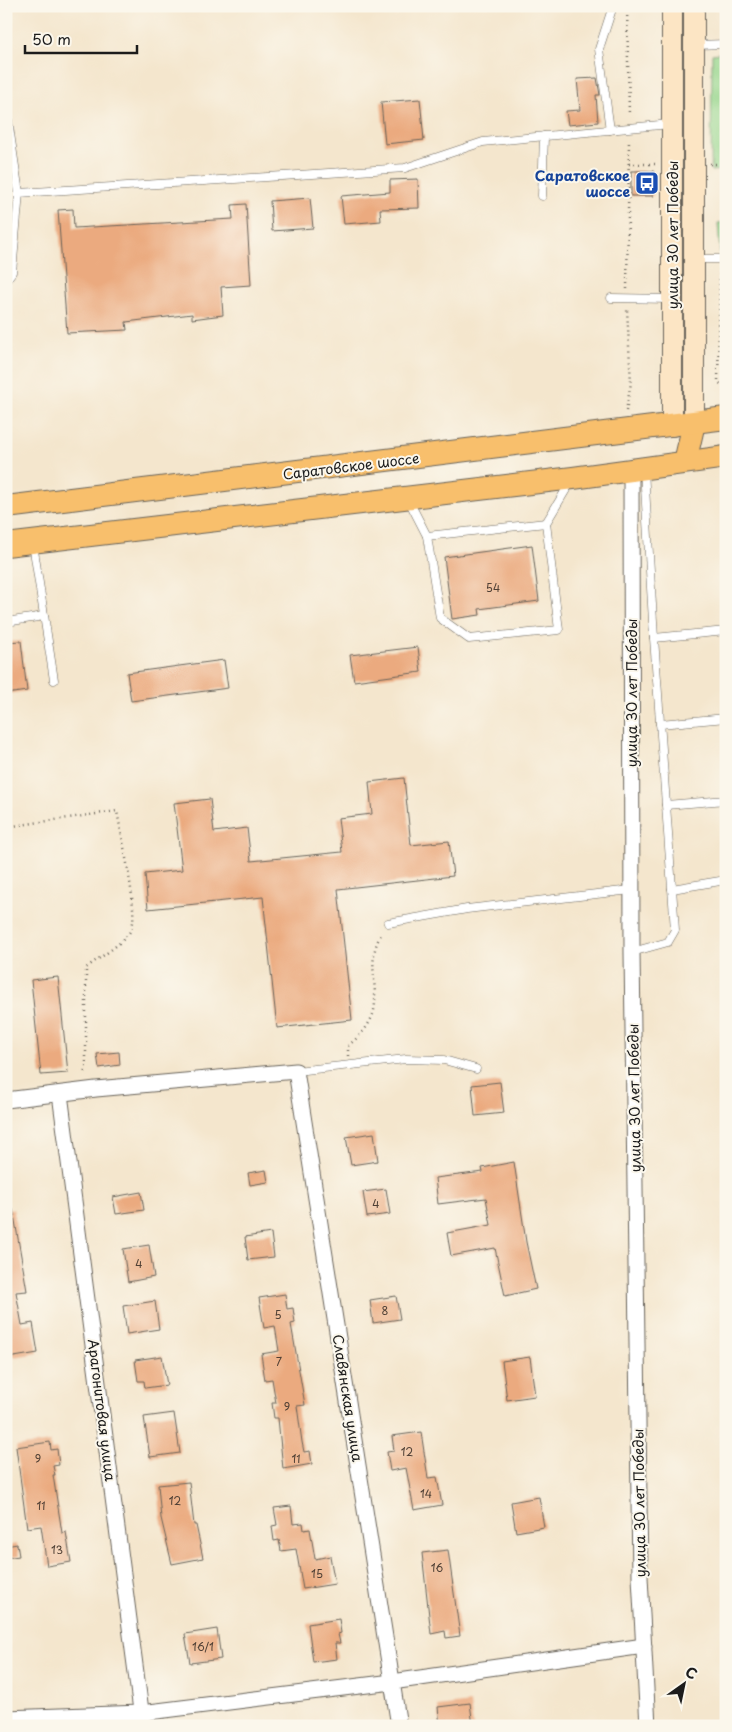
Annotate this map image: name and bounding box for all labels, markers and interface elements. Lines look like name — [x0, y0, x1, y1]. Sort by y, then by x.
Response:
scale bar — [25, 22, 138, 54]
text: 50 m — [32, 27, 71, 50]
street label: улица 30 лет Победы — [662, 161, 683, 309]
place label: Саратовское шоссе — [535, 165, 630, 202]
bus stop icon: Саратовское шоссе — [634, 170, 660, 196]
street label: Саратовское шоссе — [282, 447, 420, 485]
house number: 54 — [486, 579, 500, 596]
street label: улица 30 лет Победы — [621, 619, 642, 767]
street label: улица 30 лет Победы — [622, 1024, 646, 1172]
house number: 4 — [372, 1195, 380, 1212]
house number: 4 — [135, 1255, 143, 1272]
house number: 8 — [382, 1302, 389, 1319]
house number: 5 — [274, 1306, 282, 1323]
street label: Славянская улица — [328, 1333, 368, 1463]
street label: Арагонитовая улица — [83, 1338, 121, 1482]
house number: 7 — [276, 1353, 282, 1370]
house number: 9 — [284, 1398, 290, 1415]
street label: улица 30 лет Победы — [627, 1429, 651, 1577]
house number: 12 — [401, 1443, 414, 1460]
house number: 9 — [35, 1450, 41, 1467]
house number: 11 — [291, 1450, 301, 1467]
house number: 14 — [420, 1485, 432, 1502]
house number: 12 — [169, 1492, 182, 1509]
house number: 11 — [36, 1497, 46, 1514]
house number: 13 — [51, 1541, 63, 1558]
house number: 16 — [431, 1559, 444, 1576]
house number: 15 — [311, 1565, 323, 1582]
house number: 16/1 — [192, 1638, 214, 1655]
north arrow — [660, 1660, 710, 1710]
text: С — [681, 1661, 701, 1684]

